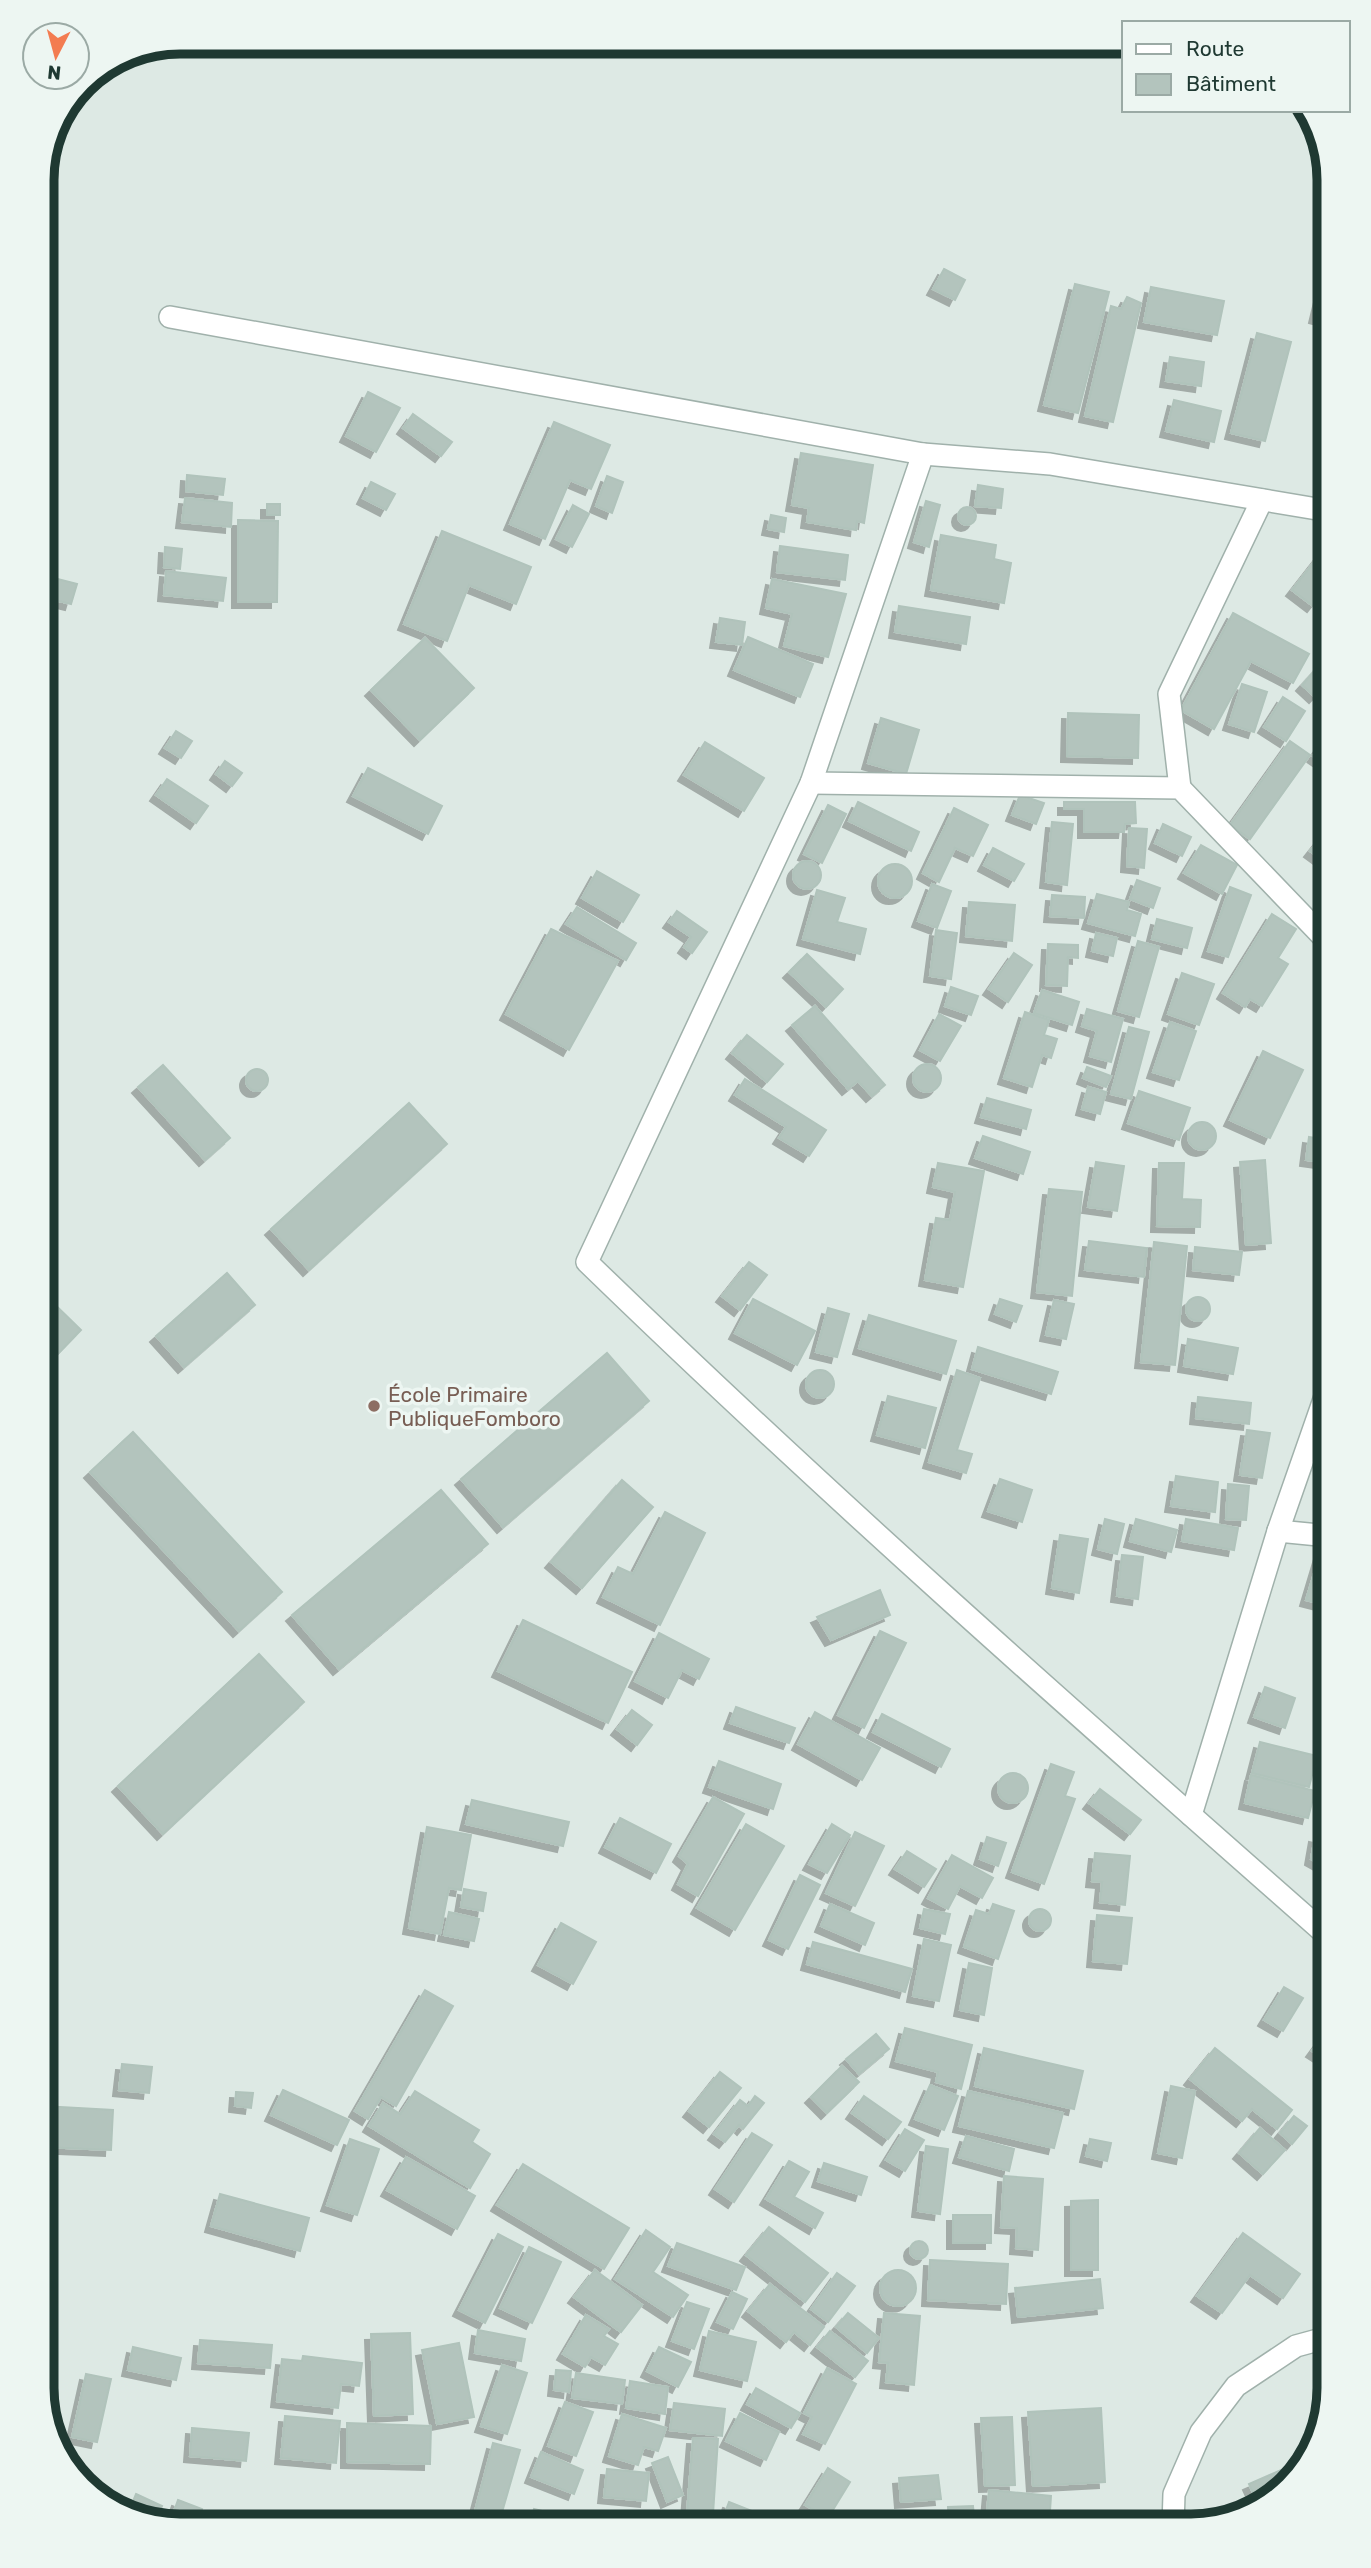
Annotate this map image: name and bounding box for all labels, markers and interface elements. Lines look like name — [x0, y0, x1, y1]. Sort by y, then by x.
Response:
north arrow — [21, 21, 91, 91]
legend — [1122, 21, 1350, 112]
text: Route — [1186, 36, 1244, 61]
text: N — [46, 60, 62, 85]
text: Bâtiment — [1186, 71, 1276, 96]
place label: École Primaire PubliqueFomboro — [388, 1382, 561, 1431]
marker: École Primaire PubliqueFomboro — [366, 1398, 382, 1414]

